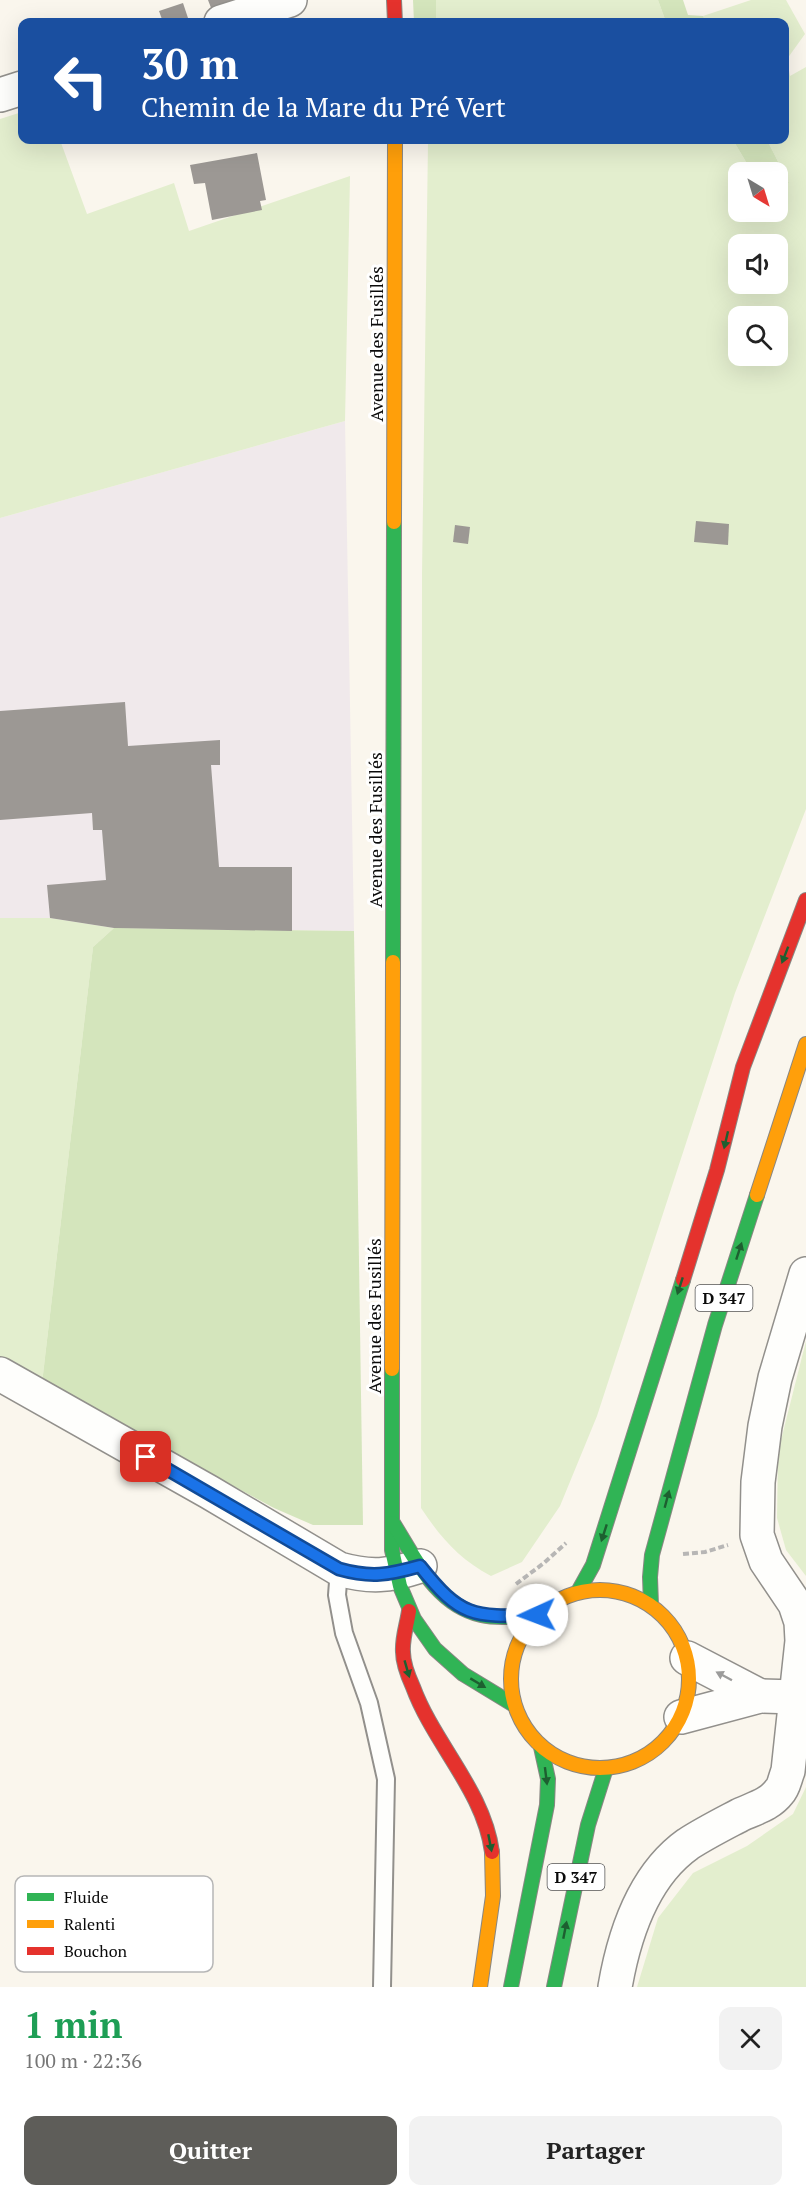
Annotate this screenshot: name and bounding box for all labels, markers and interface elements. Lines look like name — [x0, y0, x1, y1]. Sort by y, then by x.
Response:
text: 30 m — [141, 35, 239, 91]
icon: left — [42, 42, 120, 120]
text: Chemin de la Mare du Pré Vert — [141, 89, 506, 125]
north arrow — [728, 162, 788, 222]
map controls — [728, 162, 788, 366]
button: sound — [728, 234, 788, 294]
street label: Avenue des Fusillés — [364, 266, 388, 422]
button: search — [728, 306, 788, 366]
street label: Avenue des Fusillés — [363, 752, 387, 908]
one-way arrow — [780, 946, 790, 964]
one-way arrow — [720, 1131, 730, 1149]
street label: Avenue des Fusillés — [362, 1238, 386, 1394]
one-way arrow — [735, 1242, 744, 1260]
one-way arrow — [675, 1277, 685, 1295]
road number: D 347 — [696, 1285, 752, 1311]
pin — [120, 1431, 171, 1482]
icon: arrive — [129, 1440, 162, 1473]
one-way arrow — [663, 1489, 673, 1508]
one-way arrow — [599, 1524, 609, 1542]
position arrow — [505, 1583, 569, 1647]
one-way arrow — [403, 1660, 412, 1678]
one-way arrow — [715, 1671, 732, 1681]
one-way arrow — [470, 1677, 486, 1688]
one-way arrow — [541, 1766, 551, 1785]
one-way arrow — [486, 1834, 495, 1853]
road number: D 347 — [548, 1864, 604, 1890]
legend — [15, 1876, 213, 1972]
text: Fluide — [64, 1886, 108, 1908]
text: Ralenti — [64, 1913, 116, 1935]
one-way arrow — [561, 1920, 570, 1939]
text: Bouchon — [64, 1940, 128, 1962]
text: 1 min — [24, 2001, 122, 2048]
button: close — [719, 2007, 782, 2070]
text: 100 m · 22:36 — [24, 2047, 142, 2074]
button: Quitter — [24, 2116, 397, 2185]
button: Partager — [409, 2116, 782, 2185]

